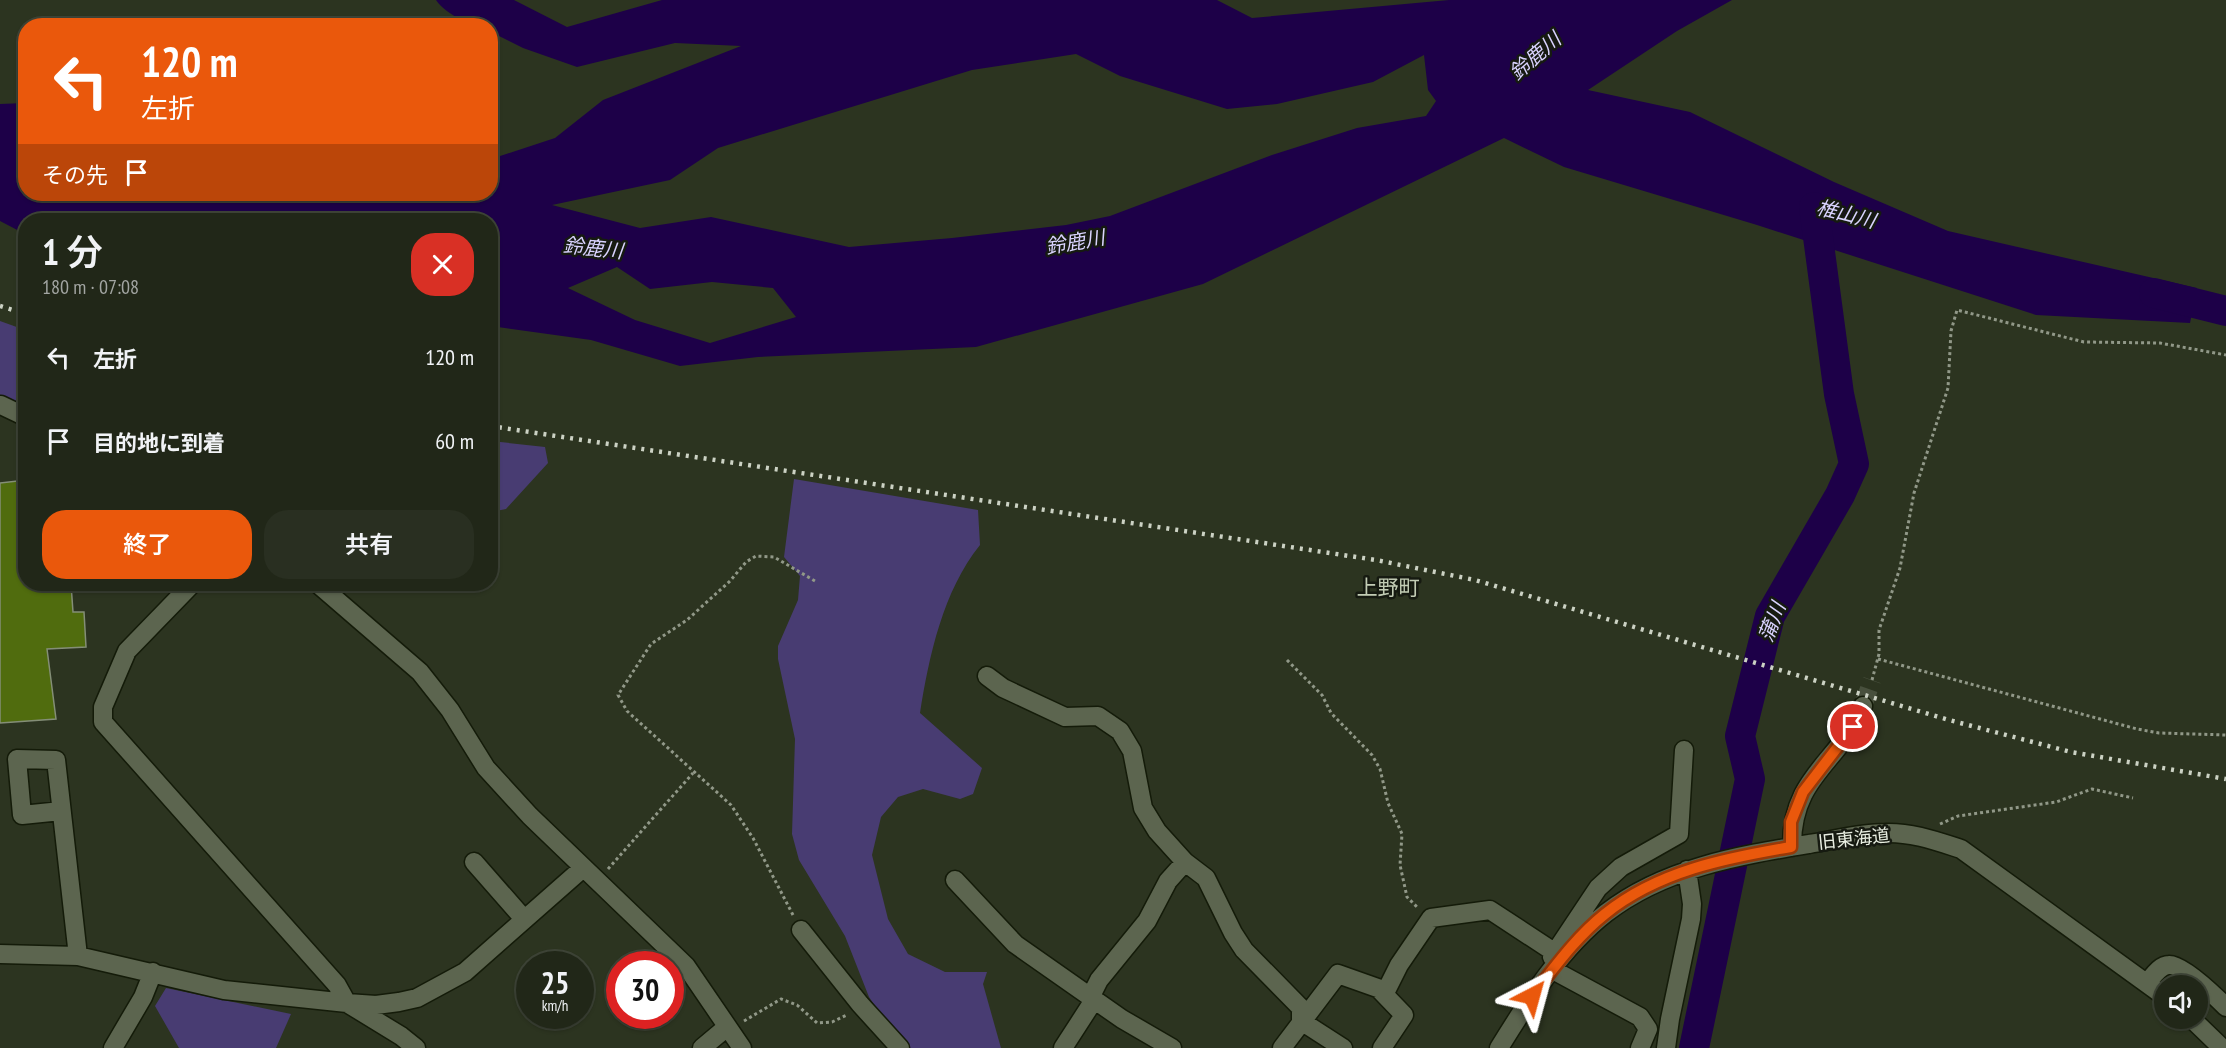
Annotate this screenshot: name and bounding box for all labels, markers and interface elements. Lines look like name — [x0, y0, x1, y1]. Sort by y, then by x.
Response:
water label: 鈴鹿川 — [1504, 25, 1568, 85]
text: 120 m — [141, 34, 238, 89]
icon: left — [42, 42, 120, 120]
text: 左折 — [141, 91, 195, 125]
icon: arrive — [120, 156, 153, 189]
text: その先 — [42, 161, 108, 189]
water label: 椎山川 — [1814, 194, 1880, 234]
water label: 鈴鹿川 — [1043, 224, 1109, 260]
text: 1 分 — [42, 228, 103, 275]
water label: 鈴鹿川 — [562, 232, 626, 264]
button: close — [411, 233, 474, 296]
text: 180 m · 07:08 — [42, 274, 139, 300]
icon: left — [42, 341, 75, 374]
text: 120 m — [425, 343, 474, 371]
text: 左折 — [93, 345, 137, 373]
icon: arrive — [42, 425, 75, 458]
text: 60 m — [435, 427, 474, 455]
text: 目的地に到着 — [93, 429, 225, 457]
button: 終了 — [42, 510, 252, 579]
button: 共有 — [264, 510, 474, 579]
district label: 上野町 — [1357, 574, 1420, 601]
water label: 蒲川 — [1753, 597, 1792, 645]
pin — [1827, 701, 1878, 752]
icon: arrive — [1836, 710, 1869, 743]
street label: 旧東海道 — [1817, 823, 1891, 854]
speed limit sign: 30 — [606, 951, 684, 1029]
text: 25 — [541, 963, 569, 1002]
position arrow — [1500, 964, 1564, 1028]
map controls — [2154, 975, 2208, 1029]
button: sound — [2154, 975, 2208, 1029]
text: km/h — [542, 996, 568, 1015]

